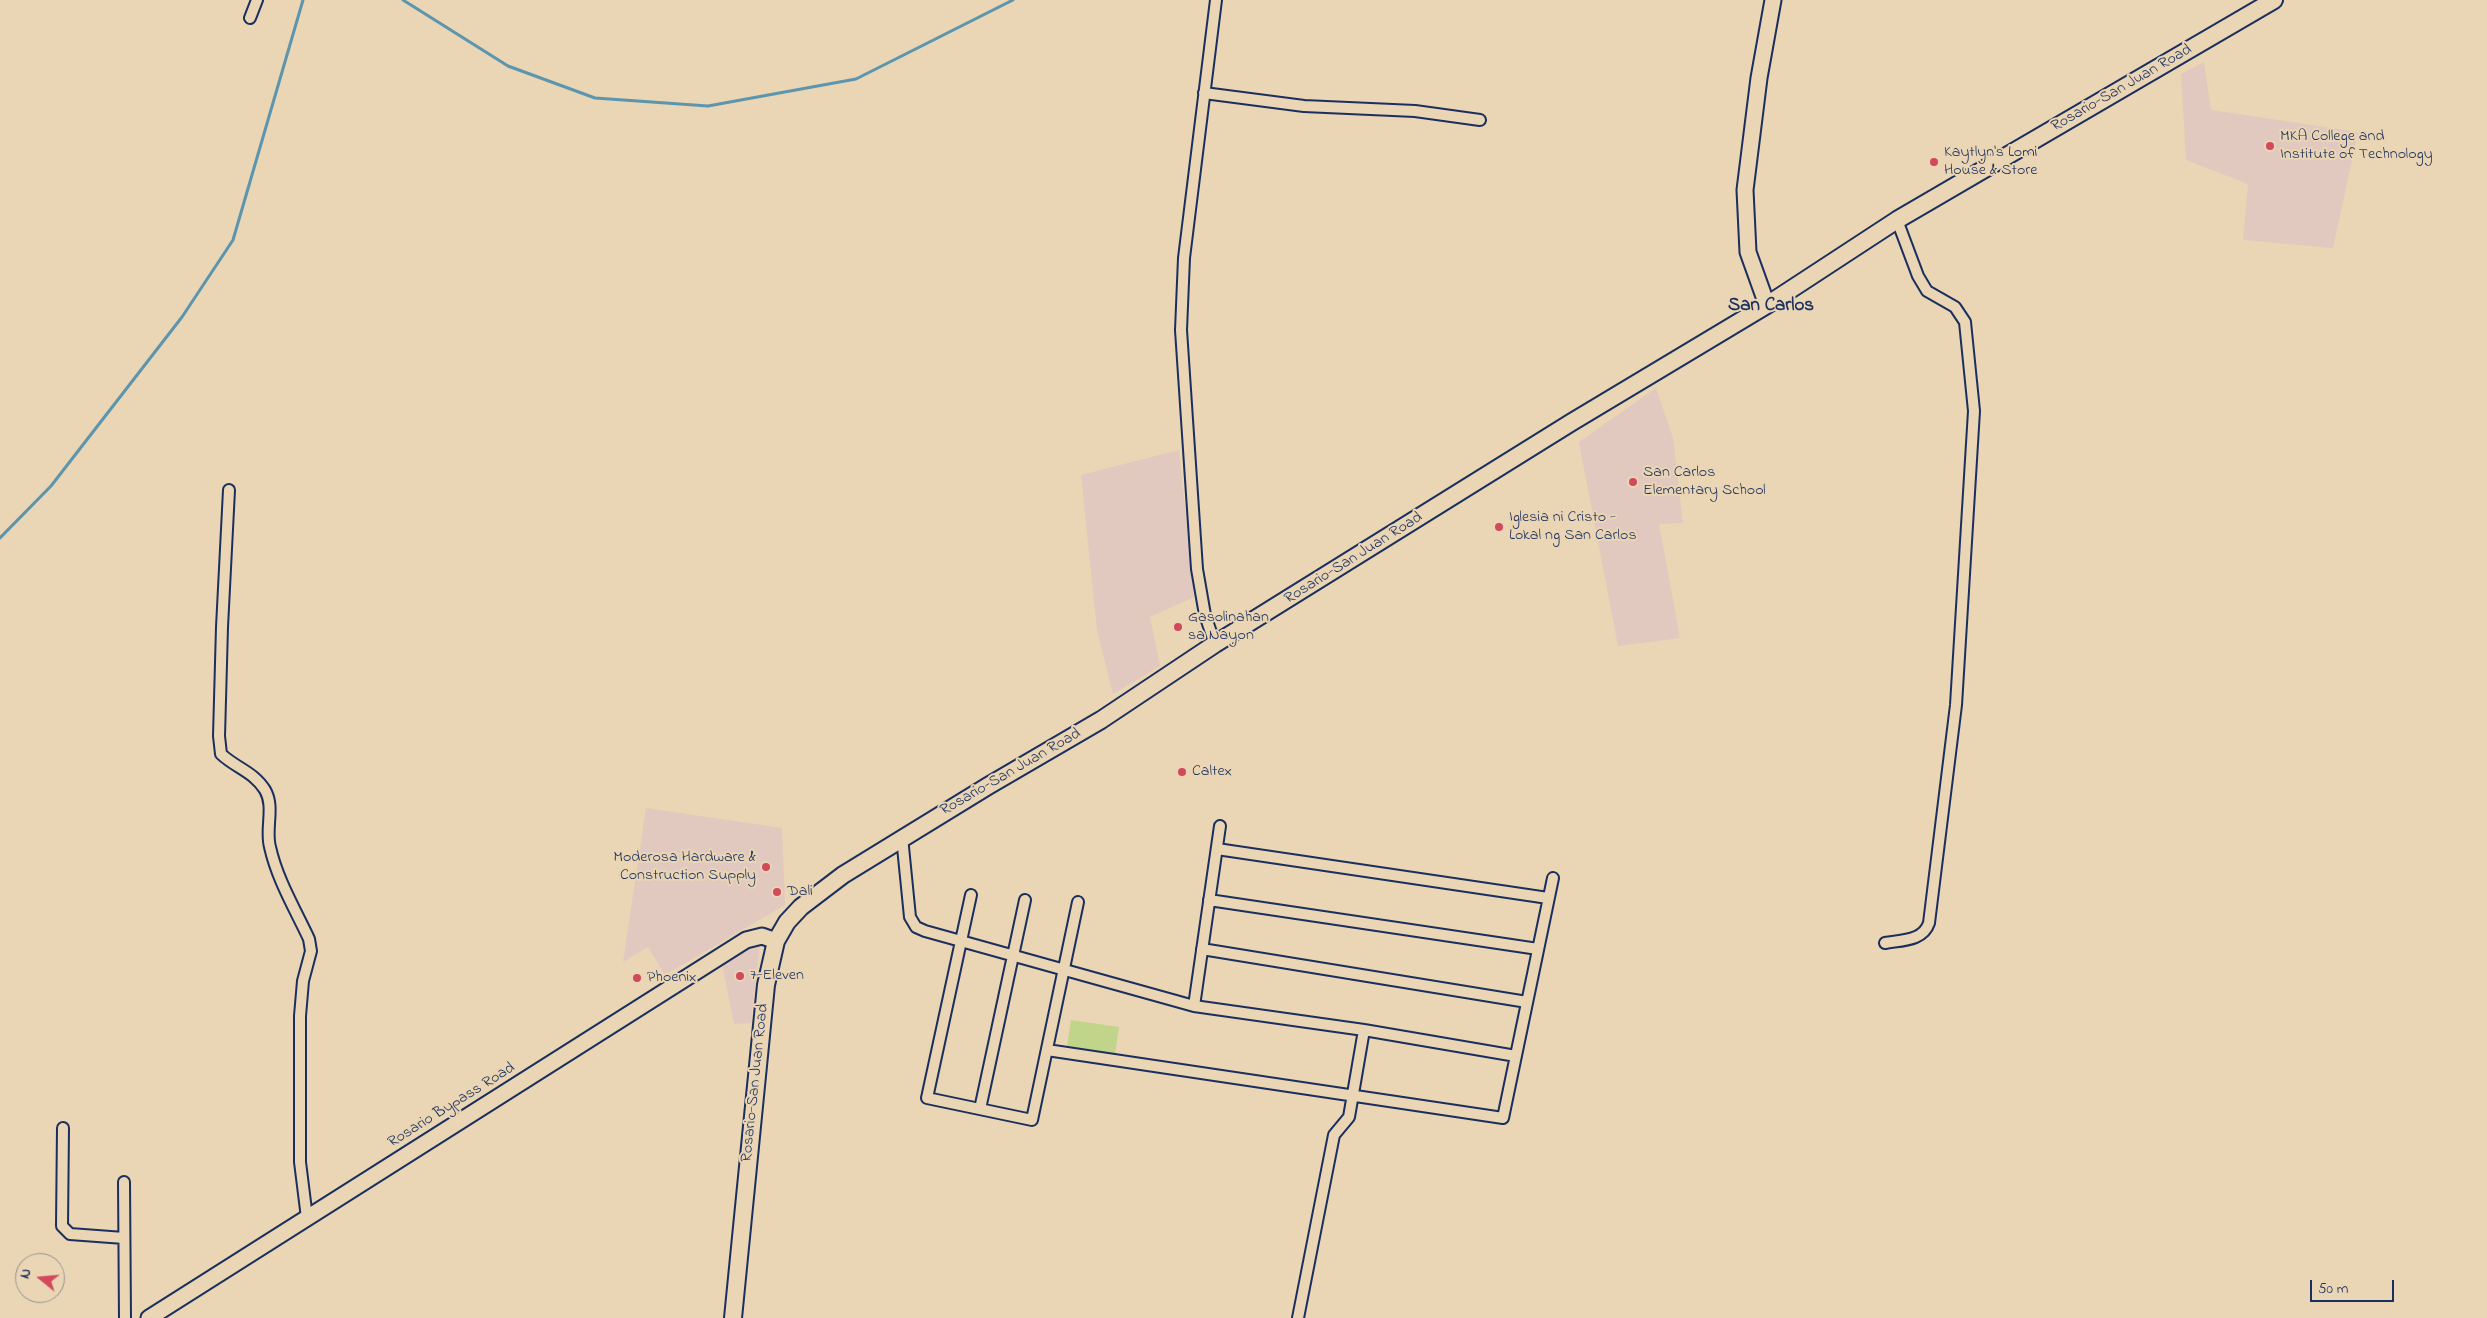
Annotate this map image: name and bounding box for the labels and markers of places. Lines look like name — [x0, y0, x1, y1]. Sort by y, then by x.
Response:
place label: MKA College and Institute of Technology — [2280, 127, 2433, 165]
marker: MKA College and Institute of Technology — [2264, 140, 2276, 152]
place label: Kaytlyn's Lomi House & Store — [1944, 143, 2037, 181]
marker: Kaytlyn's Lomi House & Store — [1928, 156, 1940, 168]
place label: San Carlos Elementary School — [1643, 463, 1766, 501]
marker: San Carlos Elementary School — [1627, 476, 1639, 488]
place label: Iglesia ni Cristo - Lokal ng San Carlos — [1509, 508, 1637, 546]
marker: Iglesia ni Cristo - Lokal ng San Carlos — [1493, 521, 1505, 533]
place label: Gasolinahan sa Nayon — [1188, 608, 1269, 646]
marker: Gasolinahan sa Nayon — [1172, 621, 1184, 633]
place label: Caltex — [1192, 762, 1232, 782]
marker: Caltex — [1176, 766, 1188, 778]
place label: Moderosa Hardware & Construction Supply — [613, 848, 756, 886]
marker: Moderosa Hardware & Construction Supply — [760, 861, 772, 873]
place label: Dali — [787, 882, 813, 902]
marker: Dali — [771, 886, 783, 898]
place label: 7-Eleven — [750, 966, 804, 986]
place label: Phoenix — [647, 968, 696, 988]
marker: 7-Eleven — [734, 970, 746, 982]
marker: Phoenix — [631, 972, 643, 984]

